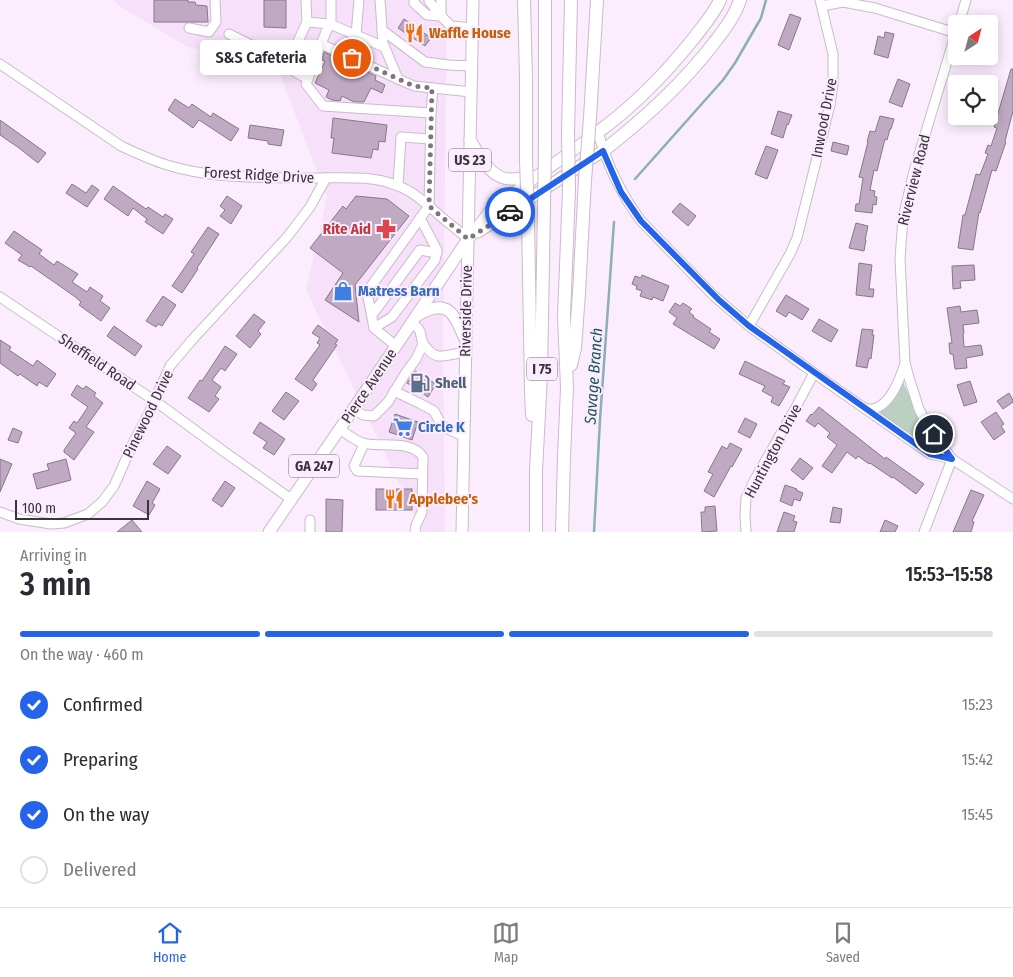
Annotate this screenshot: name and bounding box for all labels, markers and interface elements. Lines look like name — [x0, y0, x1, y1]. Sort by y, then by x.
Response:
north arrow — [948, 15, 998, 65]
map controls — [948, 15, 998, 125]
restaurant icon: Waffle House — [403, 22, 425, 44]
place label: Waffle House — [429, 24, 511, 42]
pin — [331, 37, 373, 79]
callout: S&S Cafeteria — [200, 40, 322, 76]
icon: bag — [338, 44, 366, 72]
text: S&S Cafeteria — [215, 48, 307, 67]
button: locate — [948, 75, 998, 125]
street label: Inwood Drive — [807, 77, 841, 159]
street label: Riverview Road — [894, 132, 934, 228]
road number: US 23 — [449, 148, 491, 172]
street label: Forest Ridge Drive — [203, 163, 315, 187]
courier — [485, 187, 535, 237]
icon: car — [496, 198, 524, 226]
pharmacy icon: Rite Aid — [375, 218, 397, 240]
place label: Rite Aid — [323, 220, 371, 238]
street label: Riverside Drive — [456, 265, 476, 357]
shop icon: Matress Barn — [332, 280, 354, 302]
place label: Matress Barn — [358, 282, 440, 300]
water label: Savage Branch — [581, 327, 606, 426]
street label: Sheffield Road — [55, 330, 139, 394]
street label: Pierce Avenue — [337, 345, 401, 427]
road number: I 75 — [527, 358, 557, 380]
street label: Pinewood Drive — [119, 367, 177, 461]
fuel station icon: Shell — [409, 372, 431, 394]
place label: Shell — [435, 374, 467, 392]
street label: Huntington Drive — [741, 401, 805, 501]
pin — [913, 413, 955, 455]
supermarket icon: Circle K — [392, 416, 414, 438]
place label: Circle K — [418, 418, 465, 436]
icon: home — [920, 420, 948, 448]
road number: GA 247 — [289, 454, 339, 478]
restaurant icon: Applebee's — [383, 488, 405, 510]
place label: Applebee's — [408, 490, 478, 508]
scale bar — [15, 497, 149, 520]
text: 100 m — [22, 500, 56, 517]
text: Arriving in — [20, 546, 87, 565]
text: 15:53–15:58 — [905, 563, 993, 586]
text: 3 min — [20, 565, 91, 603]
text: On the way · 460 m — [20, 645, 144, 664]
icon: check — [20, 691, 48, 719]
text: Confirmed — [63, 693, 143, 716]
text: 15:23 — [962, 695, 993, 714]
icon: check — [20, 746, 48, 774]
text: Preparing — [63, 748, 138, 771]
text: 15:42 — [962, 750, 993, 769]
icon: check — [20, 801, 48, 829]
text: On the way — [63, 803, 149, 826]
text: 15:45 — [961, 805, 993, 824]
text: Delivered — [63, 858, 137, 881]
tab: Home — [153, 919, 186, 966]
tab: Map — [492, 919, 520, 966]
tab: Saved — [826, 919, 860, 966]

